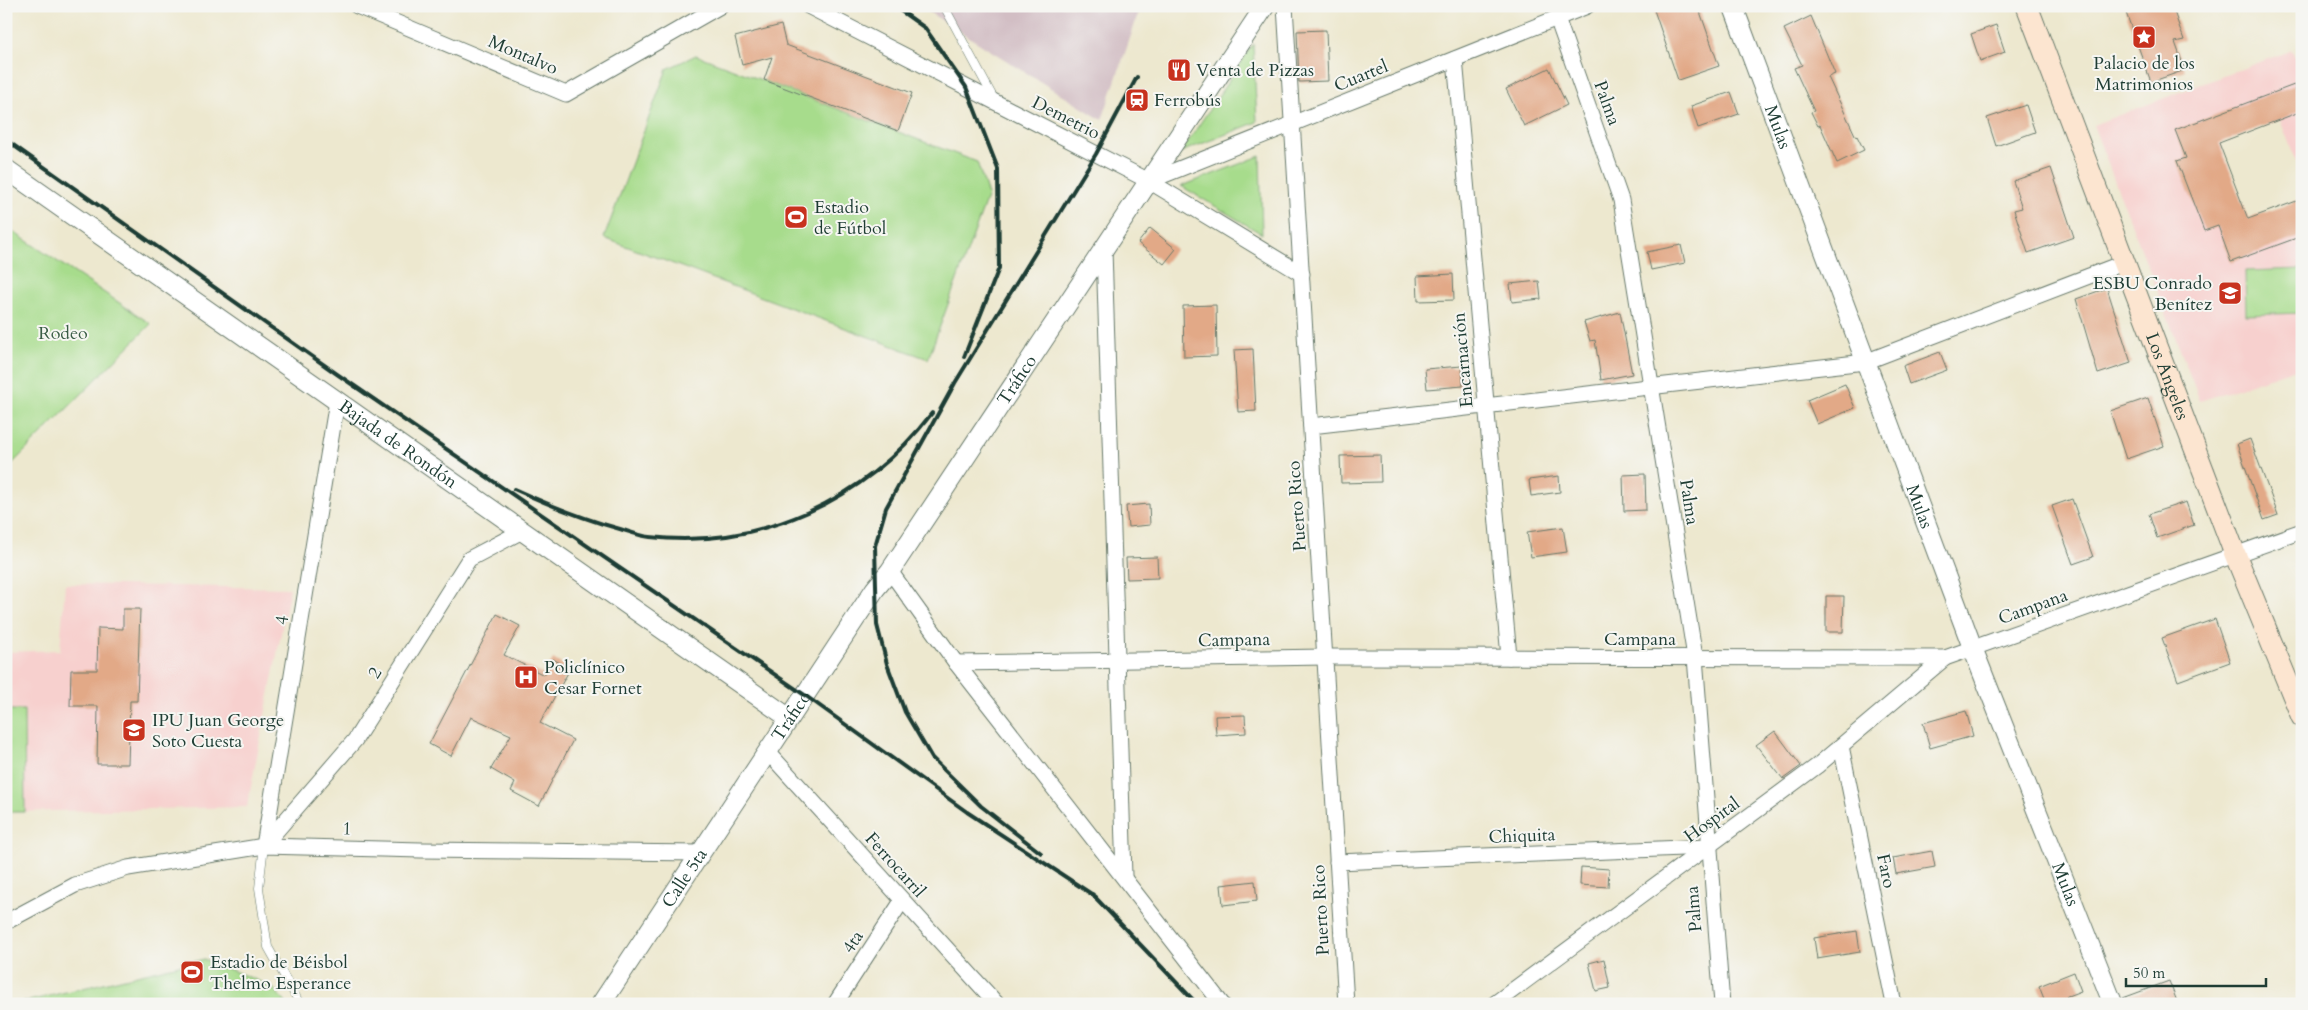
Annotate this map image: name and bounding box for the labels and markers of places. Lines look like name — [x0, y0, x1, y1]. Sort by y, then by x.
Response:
place icon: Palacio de los Matrimonios — [2131, 24, 2157, 50]
place label: Palacio de los Matrimonios — [2093, 51, 2195, 97]
restaurant icon: Venta de Pizzas — [1166, 57, 1192, 83]
place label: Venta de Pizzas — [1196, 58, 1314, 83]
station icon: Ferrobús — [1124, 87, 1150, 113]
place label: Ferrobús — [1154, 88, 1221, 113]
place label: Estadio de Fútbol — [814, 195, 887, 241]
sports icon: Estadio de Fútbol — [783, 204, 809, 230]
place label: ESBU Conrado Benítez — [2093, 271, 2212, 317]
school or university icon: ESBU Conrado Benítez — [2217, 280, 2243, 306]
place label: Policlínico Cesar Fornet — [544, 655, 642, 701]
hospital icon: Policlínico Cesar Fornet — [513, 664, 539, 690]
place label: IPU Juan George Soto Cuesta — [152, 708, 284, 754]
school or university icon: IPU Juan George Soto Cuesta — [121, 717, 147, 743]
place label: Estadio de Béisbol Thelmo Esperance — [210, 950, 351, 996]
sports icon: Estadio de Béisbol Thelmo Esperance — [179, 959, 205, 985]

